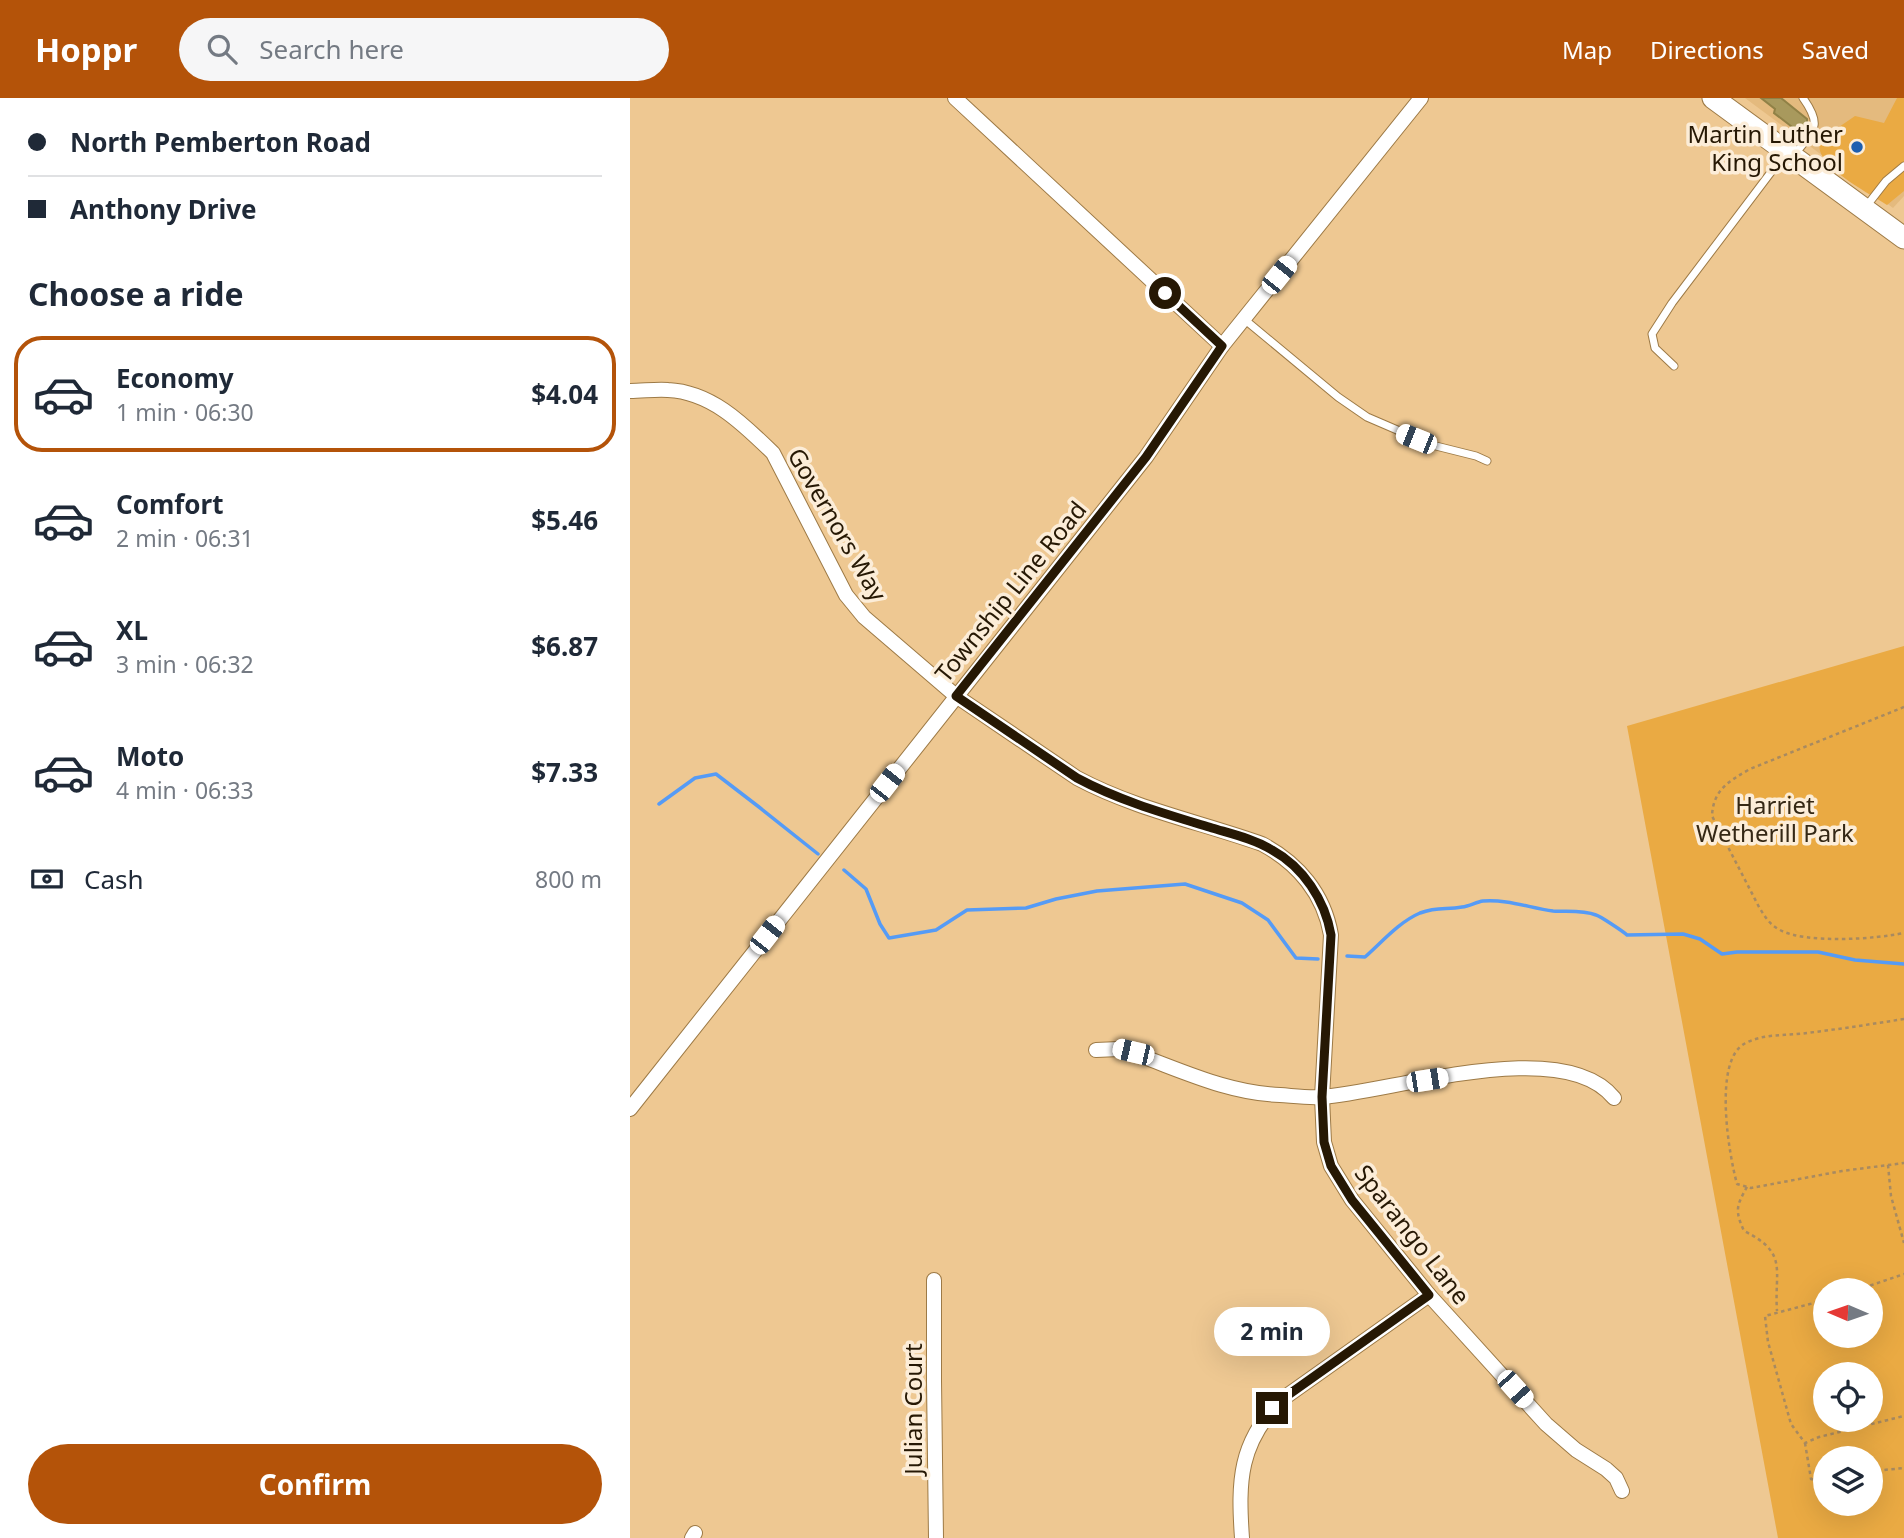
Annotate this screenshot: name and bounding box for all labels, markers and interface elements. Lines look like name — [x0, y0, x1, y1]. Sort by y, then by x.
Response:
search box — [179, 18, 669, 81]
text: Hoppr — [35, 27, 137, 72]
icon: search — [203, 30, 241, 68]
text: Search here — [259, 31, 404, 67]
text: Map — [1562, 33, 1612, 66]
text: Directions — [1650, 33, 1764, 66]
text: Saved — [1802, 33, 1869, 66]
place label: Martin Luther King School — [1688, 117, 1843, 178]
text: North Pemberton Road — [70, 124, 371, 160]
marker: Martin Luther King School — [1849, 139, 1865, 155]
text: Anthony Drive — [70, 191, 257, 227]
car — [1258, 252, 1301, 298]
text: Choose a ride — [28, 272, 244, 315]
route start — [1149, 277, 1181, 309]
text: Economy — [116, 360, 234, 396]
icon: car — [32, 363, 95, 426]
text: $4.04 — [531, 376, 598, 412]
text: 1 min · 06:30 — [116, 396, 254, 428]
car — [1393, 421, 1440, 457]
street label: Governors Way — [781, 441, 896, 607]
text: Comfort — [116, 486, 224, 522]
icon: car — [32, 489, 95, 552]
street label: Township Line Road — [927, 494, 1093, 688]
text: $5.46 — [531, 502, 598, 538]
text: 2 min · 06:31 — [116, 522, 254, 554]
text: XL — [116, 612, 148, 648]
icon: car — [32, 615, 95, 678]
text: $6.87 — [531, 628, 598, 664]
text: 3 min · 06:32 — [116, 648, 254, 680]
text: Moto — [116, 738, 184, 774]
icon: car — [32, 741, 95, 804]
text: $7.33 — [531, 754, 598, 790]
car — [866, 760, 909, 806]
text: 4 min · 06:33 — [116, 774, 254, 806]
park label: Harriet Wetherill Park — [1696, 788, 1854, 849]
icon: cash — [28, 860, 66, 898]
text: Cash — [84, 861, 144, 897]
text: 800 m — [535, 863, 602, 895]
car — [746, 912, 789, 958]
car — [1111, 1037, 1156, 1067]
car — [1405, 1066, 1450, 1094]
street label: Sparango Lane — [1348, 1157, 1478, 1311]
north arrow — [1813, 1278, 1883, 1348]
map controls — [1813, 1278, 1883, 1516]
callout: 2 min — [1214, 1306, 1330, 1356]
text: 2 min — [1240, 1315, 1304, 1347]
street label: Julian Court — [896, 1343, 929, 1477]
button: locate — [1813, 1362, 1883, 1432]
car — [1494, 1366, 1537, 1412]
route end — [1256, 1392, 1288, 1424]
button: Confirm — [28, 1444, 602, 1524]
button: layers — [1813, 1446, 1883, 1516]

